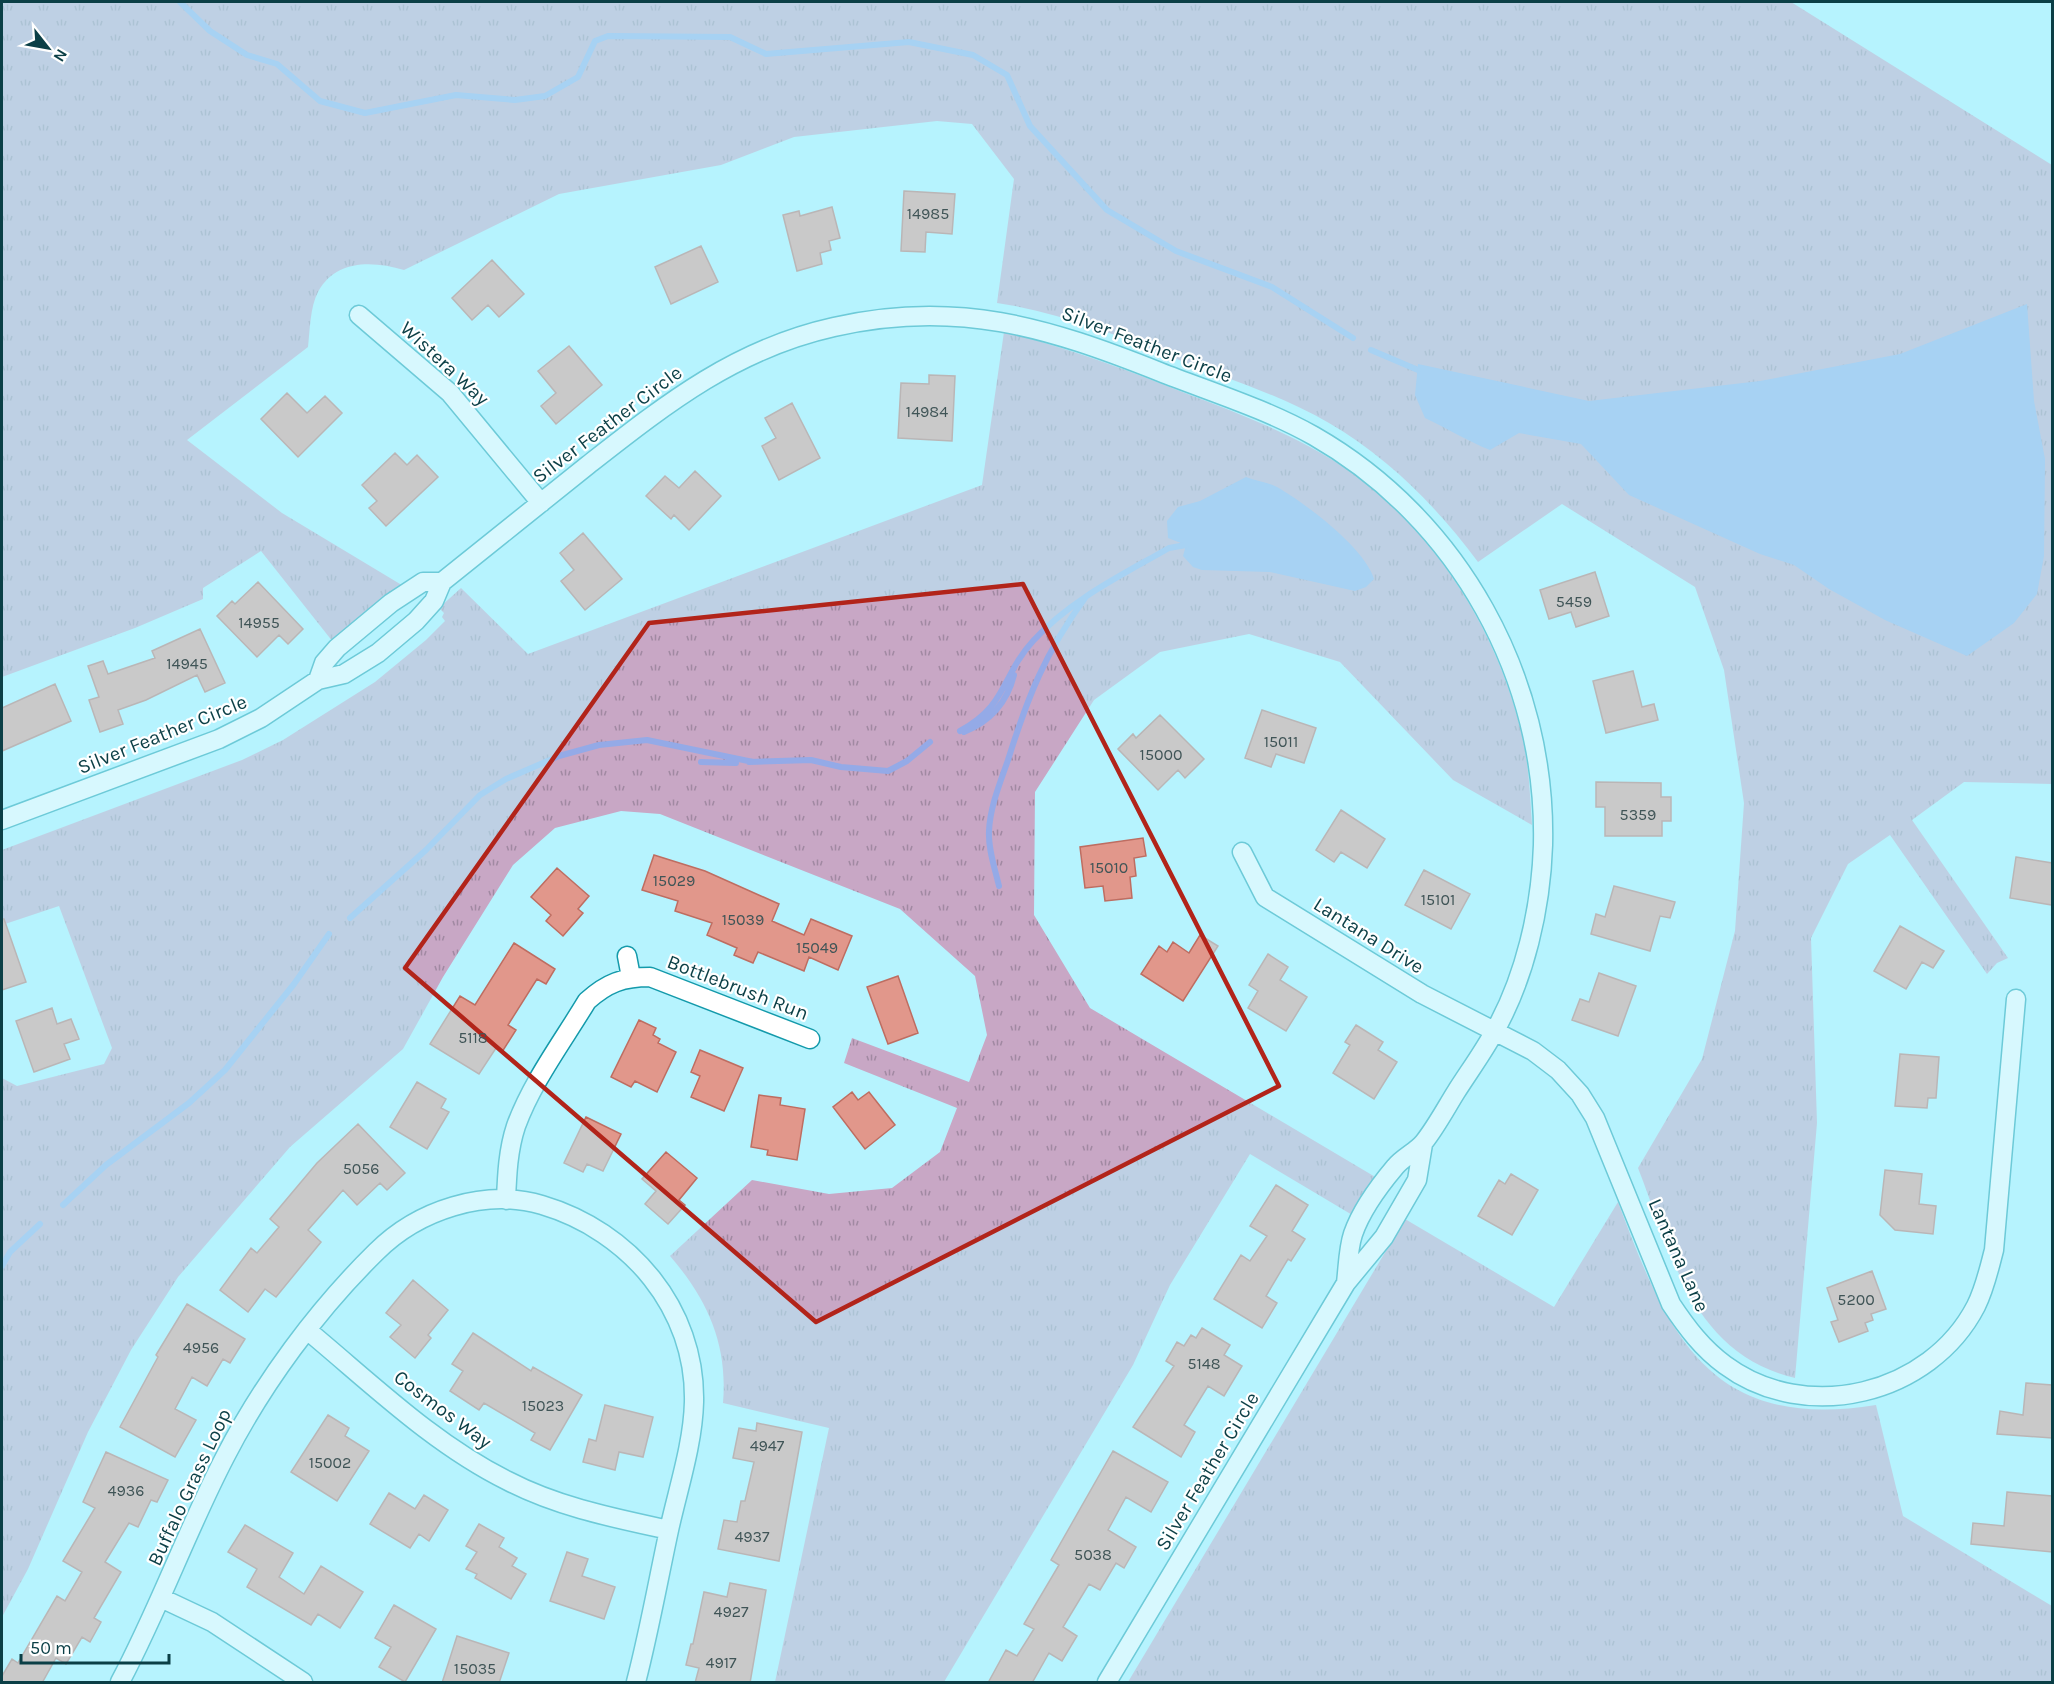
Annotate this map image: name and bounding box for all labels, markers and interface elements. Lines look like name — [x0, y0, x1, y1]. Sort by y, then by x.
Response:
north arrow — [18, 18, 78, 78]
text: N — [49, 46, 72, 65]
house number: 14985 — [907, 204, 949, 223]
street label: Silver Feather Circle — [1058, 301, 1235, 388]
street label: Wistera Way — [396, 317, 494, 410]
street label: Silver Feather Circle — [528, 361, 686, 488]
house number: 14984 — [906, 402, 948, 421]
house number: 5459 — [1556, 592, 1592, 611]
house number: 14955 — [238, 613, 280, 632]
house number: 14945 — [166, 654, 208, 673]
street label: Silver Feather Circle — [74, 690, 250, 779]
house number: 15011 — [1264, 732, 1298, 751]
house number: 15000 — [1140, 745, 1182, 764]
house number: 5359 — [1620, 805, 1656, 824]
house number: 15010 — [1090, 858, 1128, 877]
house number: 15029 — [653, 871, 695, 890]
house number: 15101 — [1421, 890, 1455, 909]
street label: Lantana Drive — [1309, 892, 1428, 978]
house number: 15039 — [722, 910, 764, 929]
house number: 15049 — [796, 938, 838, 957]
street label: Bottlebrush Run — [664, 950, 812, 1025]
house number: 5118 — [458, 1028, 488, 1047]
house number: 5056 — [343, 1159, 379, 1178]
street label: Lantana Lane — [1643, 1195, 1714, 1315]
house number: 5200 — [1837, 1290, 1875, 1309]
house number: 4956 — [183, 1338, 219, 1357]
house number: 5148 — [1187, 1354, 1221, 1373]
street label: Cosmos Way — [389, 1365, 496, 1454]
street label: Silver Feather Circle — [1151, 1388, 1264, 1555]
house number: 15023 — [522, 1396, 564, 1415]
street label: Buffalo Grass Loop — [143, 1405, 236, 1569]
house number: 4947 — [750, 1436, 785, 1455]
house number: 15002 — [309, 1453, 351, 1472]
house number: 4936 — [108, 1481, 144, 1500]
house number: 4937 — [734, 1527, 770, 1546]
house number: 5038 — [1074, 1545, 1112, 1564]
house number: 4927 — [714, 1602, 749, 1621]
scale bar — [21, 1627, 170, 1665]
text: 50 m — [30, 1637, 72, 1659]
house number: 4917 — [705, 1653, 737, 1672]
house number: 15035 — [454, 1659, 496, 1678]

